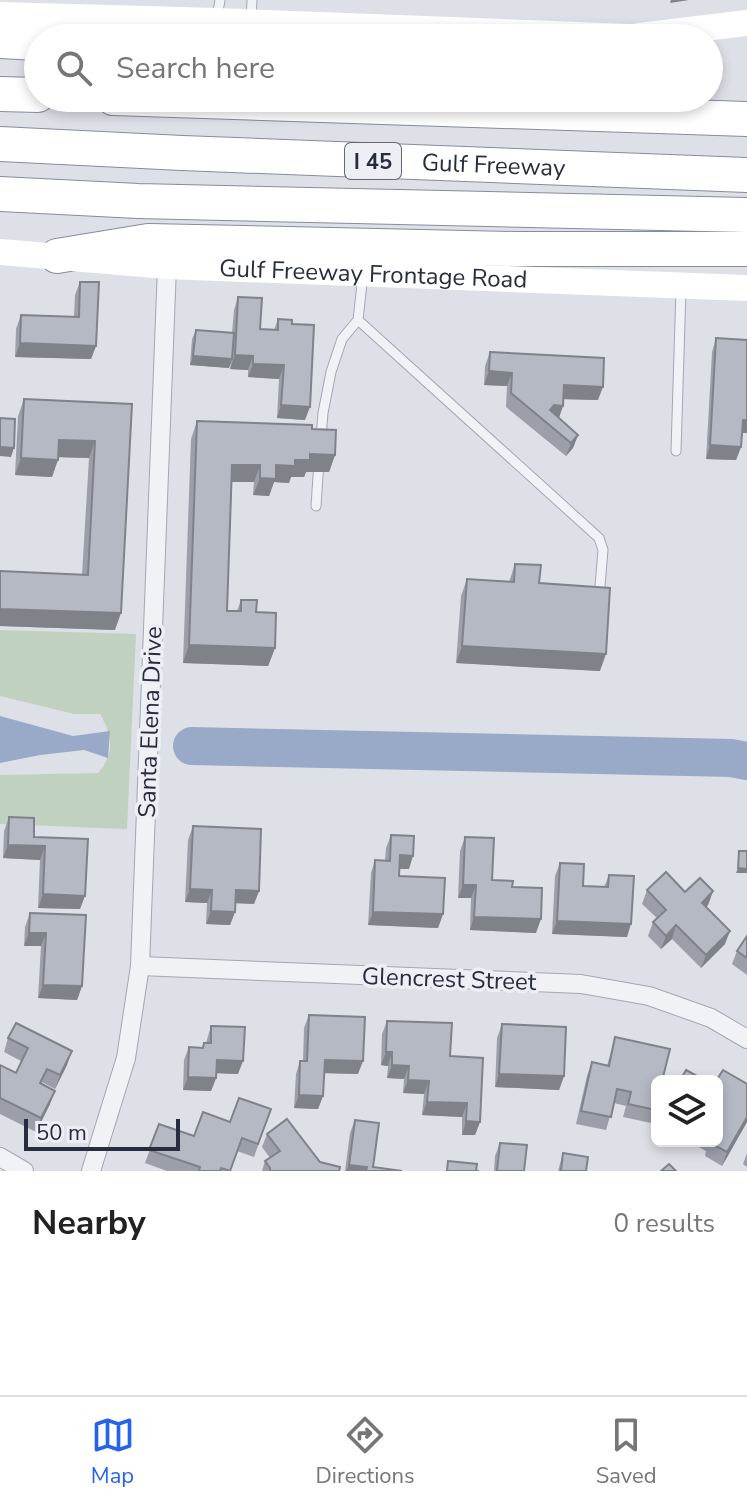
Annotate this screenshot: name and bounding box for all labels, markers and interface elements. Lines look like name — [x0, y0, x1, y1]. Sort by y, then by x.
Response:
search box — [24, 24, 723, 112]
icon: search — [52, 46, 96, 90]
text: Search here — [116, 48, 275, 89]
road number: I 45 — [345, 143, 401, 179]
street label: Gulf Freeway — [421, 146, 567, 184]
street label: Gulf Freeway Frontage Road — [219, 252, 528, 296]
street label: Santa Elena Drive — [131, 626, 169, 818]
street label: Glencrest Street — [361, 960, 537, 998]
map controls — [651, 1075, 723, 1147]
button: layers — [651, 1075, 723, 1147]
scale bar — [24, 1115, 180, 1151]
text: 50 m — [36, 1118, 87, 1148]
text: Nearby — [32, 1200, 146, 1246]
text: 0 results — [614, 1206, 715, 1241]
tab: Map — [91, 1413, 135, 1491]
tab: Directions — [316, 1413, 415, 1491]
tab: Saved — [596, 1413, 656, 1491]

